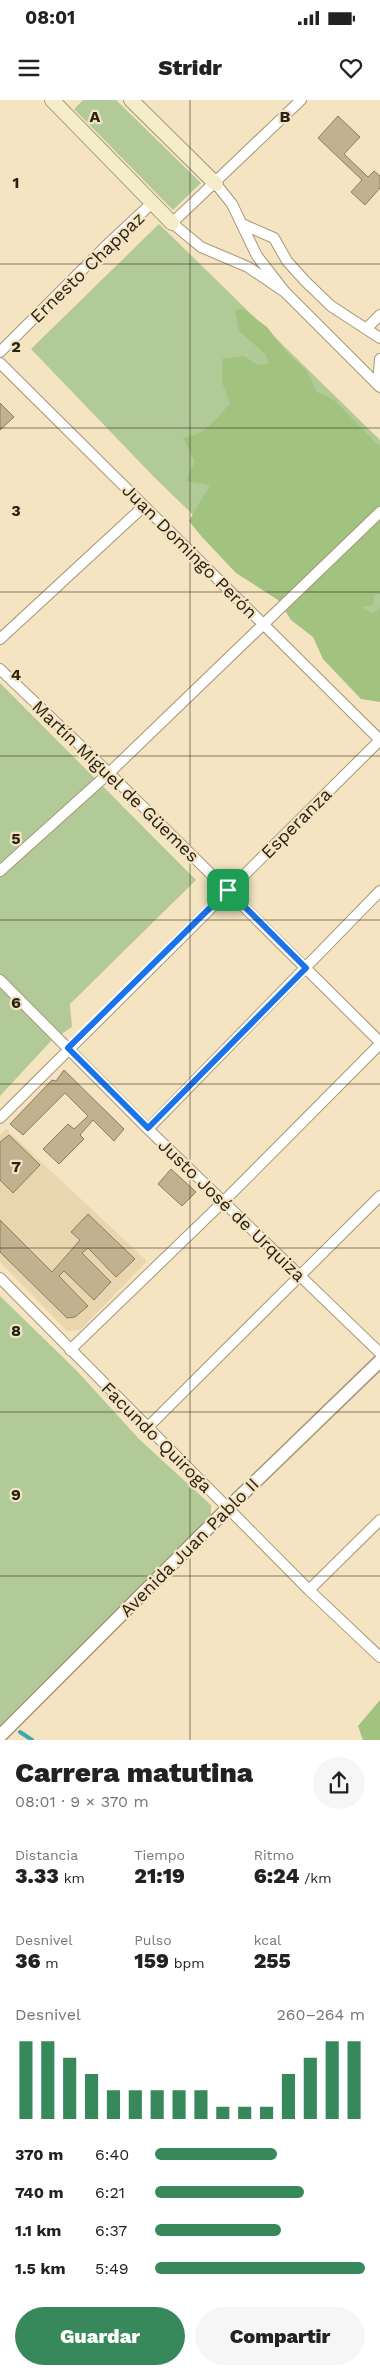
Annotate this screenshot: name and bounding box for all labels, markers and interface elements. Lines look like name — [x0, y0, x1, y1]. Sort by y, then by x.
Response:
text: 08:01 — [25, 6, 75, 29]
icon: menu — [15, 54, 43, 82]
icon: heart — [337, 54, 365, 82]
text: Stridr — [158, 55, 222, 80]
text: A — [90, 107, 101, 126]
text: B — [280, 107, 291, 126]
text: 1 — [13, 173, 19, 192]
street label: Ernesto Chappaz — [26, 207, 148, 327]
text: 2 — [11, 337, 21, 356]
street label: Juan Domingo Perón — [118, 479, 262, 623]
text: 3 — [11, 501, 21, 520]
text: 4 — [11, 665, 21, 684]
street label: Martín Miguel de Güemes — [28, 696, 204, 866]
street label: Esperanza — [256, 783, 336, 863]
text: 5 — [11, 829, 21, 848]
pin — [207, 869, 249, 911]
icon: arrive — [214, 876, 242, 904]
text: 6 — [11, 993, 21, 1012]
street label: Justo José de Urquiza — [154, 1134, 310, 1286]
text: 7 — [11, 1157, 21, 1176]
text: 8 — [11, 1321, 21, 1340]
street label: Facundo Quiroga — [97, 1377, 217, 1497]
street label: Avenida Juan Pablo II — [115, 1473, 263, 1621]
text: 9 — [11, 1485, 21, 1504]
text: Carrera matutina — [15, 1756, 253, 1789]
button: share — [313, 1757, 365, 1809]
text: 08:01 · 9 × 370 m — [15, 1792, 149, 1811]
text: Distancia — [15, 1847, 78, 1863]
text: Tiempo — [134, 1847, 185, 1863]
text: Ritmo — [254, 1847, 294, 1863]
text: 3.33 — [15, 1863, 59, 1888]
text: 21:19 — [134, 1863, 185, 1888]
text: 6:24 — [254, 1863, 299, 1888]
text: km — [59, 1870, 85, 1886]
text: /km — [299, 1870, 332, 1886]
text: Desnivel — [15, 1932, 73, 1948]
text: Pulso — [134, 1932, 172, 1948]
text: kcal — [254, 1932, 281, 1948]
text: 36 — [15, 1948, 41, 1973]
text: 159 — [134, 1948, 169, 1973]
text: 255 — [254, 1948, 291, 1973]
text: m — [41, 1955, 59, 1971]
text: bpm — [169, 1955, 205, 1971]
text: Desnivel — [15, 2005, 81, 2024]
text: 260–264 m — [276, 2005, 365, 2024]
text: 370 m — [15, 2145, 63, 2164]
text: 6:40 — [95, 2145, 129, 2164]
text: 740 m — [15, 2183, 64, 2202]
text: 6:21 — [95, 2183, 125, 2202]
text: 1.1 km — [15, 2221, 61, 2240]
text: 6:37 — [95, 2221, 127, 2240]
text: 1.5 km — [15, 2259, 65, 2278]
text: 5:49 — [95, 2259, 129, 2278]
button: Guardar — [15, 2307, 185, 2365]
button: Compartir — [195, 2307, 365, 2365]

